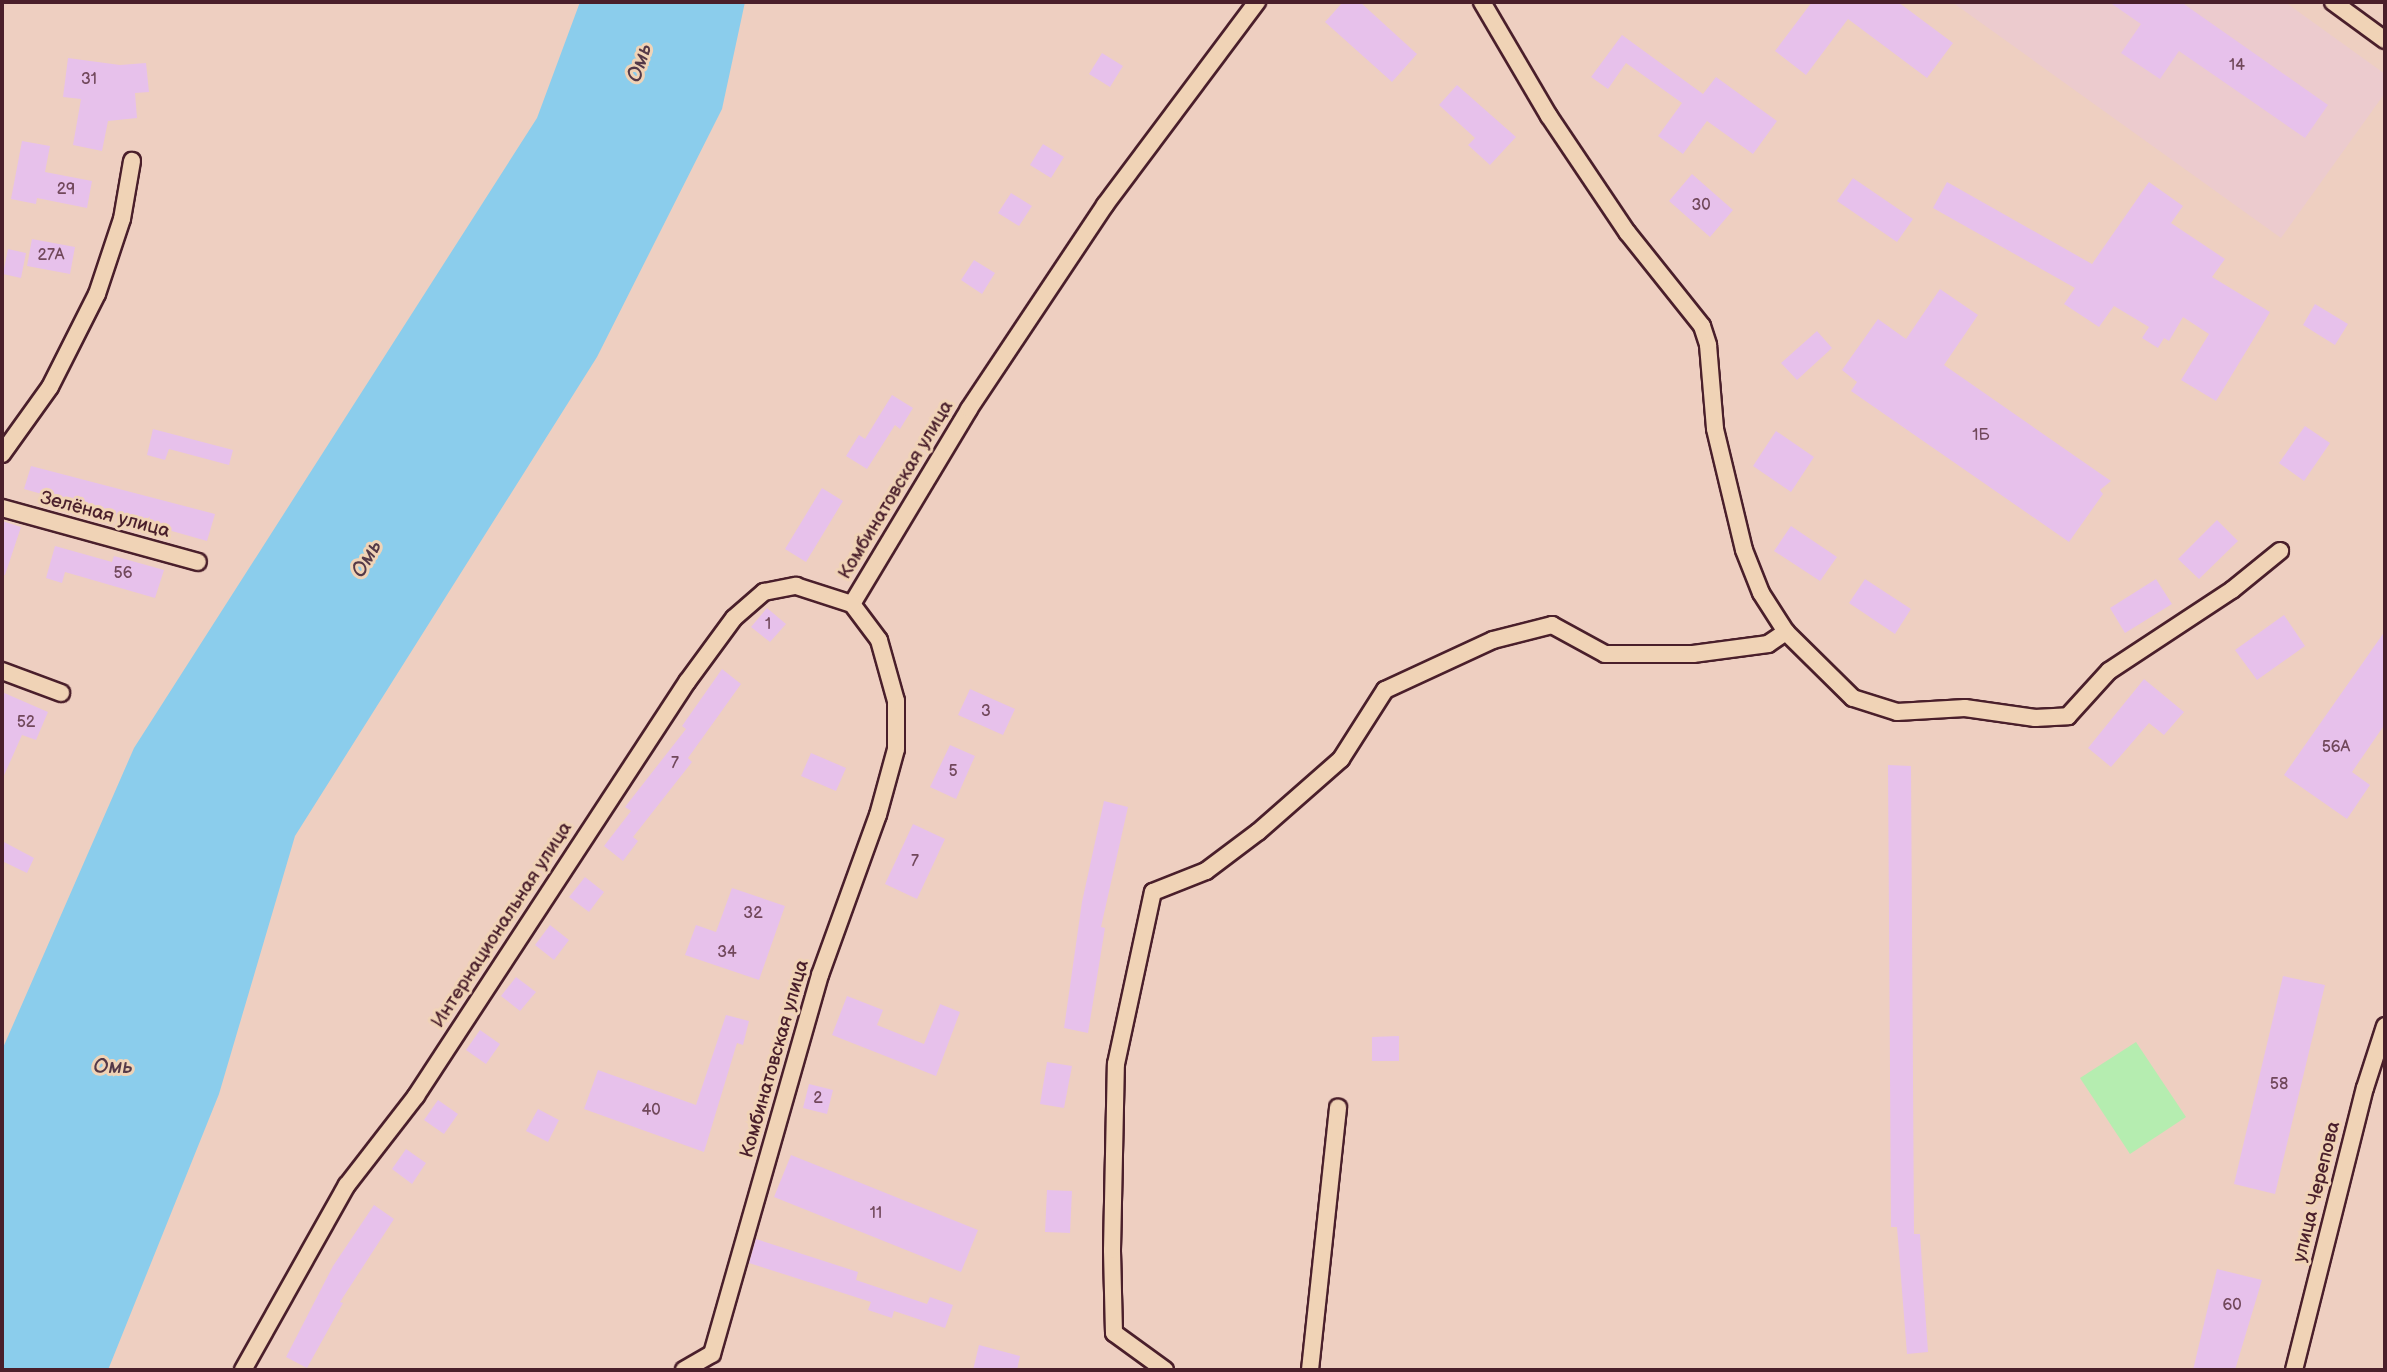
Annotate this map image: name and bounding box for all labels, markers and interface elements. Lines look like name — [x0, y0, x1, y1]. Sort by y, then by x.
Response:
water label: Омь — [622, 40, 658, 86]
house number: 14 — [2229, 56, 2245, 76]
house number: 31 — [81, 70, 97, 90]
house number: 29 — [57, 180, 75, 200]
house number: 30 — [1691, 196, 1711, 216]
house number: 27А — [38, 246, 64, 266]
street label: Комбинатовская улица — [834, 396, 958, 584]
house number: 1Б — [1972, 426, 1990, 446]
street label: Зелёная улица — [38, 487, 172, 543]
water label: Омь — [346, 536, 388, 582]
house number: 56 — [114, 564, 132, 584]
house number: 1 — [765, 615, 771, 635]
house number: 3 — [981, 702, 991, 722]
house number: 52 — [17, 713, 35, 733]
house number: 56А — [2322, 738, 2350, 758]
house number: 7 — [671, 754, 679, 774]
house number: 5 — [948, 762, 958, 782]
street label: Интернациональная улица — [427, 818, 577, 1032]
house number: 7 — [911, 852, 919, 872]
house number: 32 — [743, 904, 763, 924]
house number: 34 — [717, 943, 737, 963]
street label: Комбинатовская улица — [736, 958, 814, 1160]
water label: Омь — [93, 1054, 133, 1080]
house number: 58 — [2270, 1075, 2288, 1095]
house number: 2 — [813, 1089, 823, 1109]
house number: 40 — [641, 1101, 661, 1121]
street label: улица Черепова — [2288, 1119, 2346, 1265]
house number: 11 — [870, 1204, 882, 1224]
house number: 60 — [2222, 1296, 2242, 1316]

